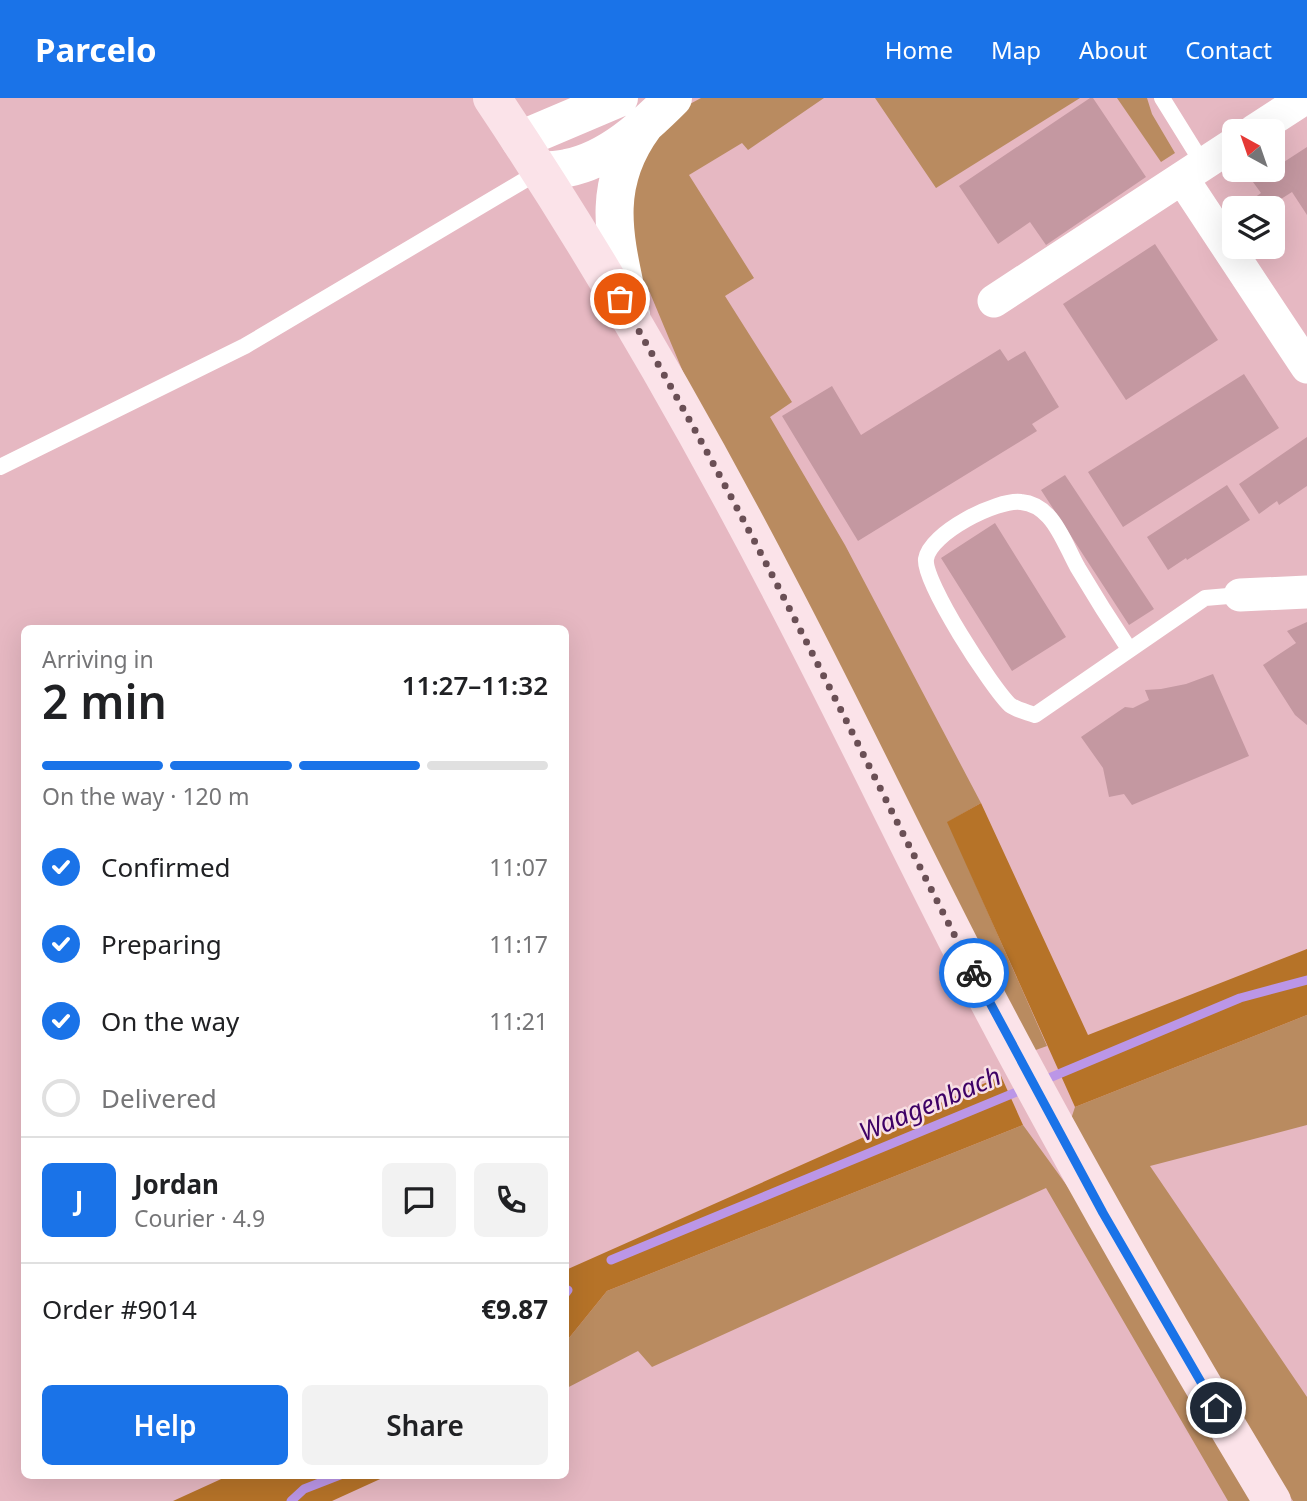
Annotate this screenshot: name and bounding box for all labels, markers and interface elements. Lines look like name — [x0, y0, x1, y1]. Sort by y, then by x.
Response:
text: Parcelo — [35, 27, 157, 72]
text: Home — [885, 33, 953, 66]
text: Map — [991, 33, 1041, 66]
text: About — [1079, 33, 1147, 66]
text: Contact — [1185, 33, 1272, 66]
north arrow — [1222, 119, 1284, 182]
map controls — [1222, 119, 1285, 259]
button: layers — [1222, 196, 1285, 259]
pin — [590, 269, 650, 329]
icon: bag — [601, 280, 639, 318]
text: Arriving in — [42, 643, 154, 675]
text: 11:27–11:32 — [402, 667, 548, 703]
text: 2 min — [42, 670, 167, 732]
text: On the way · 120 m — [42, 780, 249, 812]
icon: check — [42, 848, 80, 886]
text: Confirmed — [101, 849, 231, 885]
text: 11:07 — [489, 851, 548, 883]
icon: check — [42, 925, 80, 963]
text: Preparing — [101, 926, 222, 962]
text: 11:17 — [489, 928, 548, 960]
courier — [939, 938, 1009, 1008]
icon: bike — [955, 954, 993, 992]
icon: check — [42, 1002, 80, 1040]
text: On the way — [101, 1003, 239, 1039]
text: 11:21 — [489, 1005, 548, 1037]
water label: Waagenbach — [853, 1057, 1006, 1149]
text: Delivered — [101, 1080, 217, 1116]
button: chat — [382, 1163, 456, 1237]
button: phone — [474, 1163, 548, 1237]
text: Jordan — [134, 1166, 219, 1202]
text: J — [75, 1182, 83, 1218]
text: Courier · 4.9 — [134, 1202, 265, 1234]
text: Order #9014 — [42, 1291, 197, 1327]
text: €9.87 — [481, 1291, 548, 1327]
pin — [1186, 1378, 1246, 1438]
button: Help — [42, 1385, 288, 1465]
button: Share — [302, 1385, 548, 1465]
icon: home — [1197, 1389, 1235, 1427]

